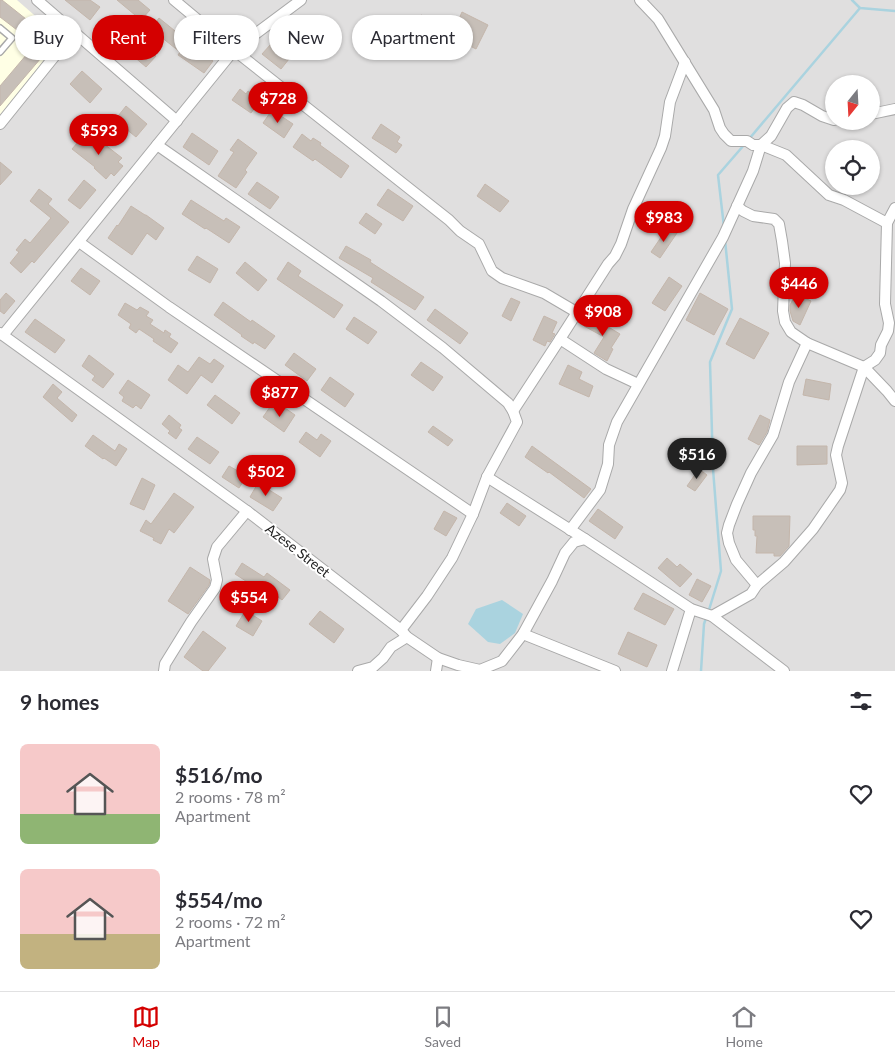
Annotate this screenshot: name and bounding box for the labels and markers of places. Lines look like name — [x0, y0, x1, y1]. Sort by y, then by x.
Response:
pin: $728 — [248, 82, 308, 124]
pin: $593 — [69, 114, 129, 156]
pin: $983 — [634, 200, 694, 243]
pin: $446 — [769, 266, 829, 309]
pin: $908 — [573, 294, 633, 337]
pin: $877 — [250, 376, 310, 418]
pin: $516 — [667, 438, 727, 480]
pin: $502 — [236, 454, 296, 497]
pin: $554 — [219, 580, 279, 623]

